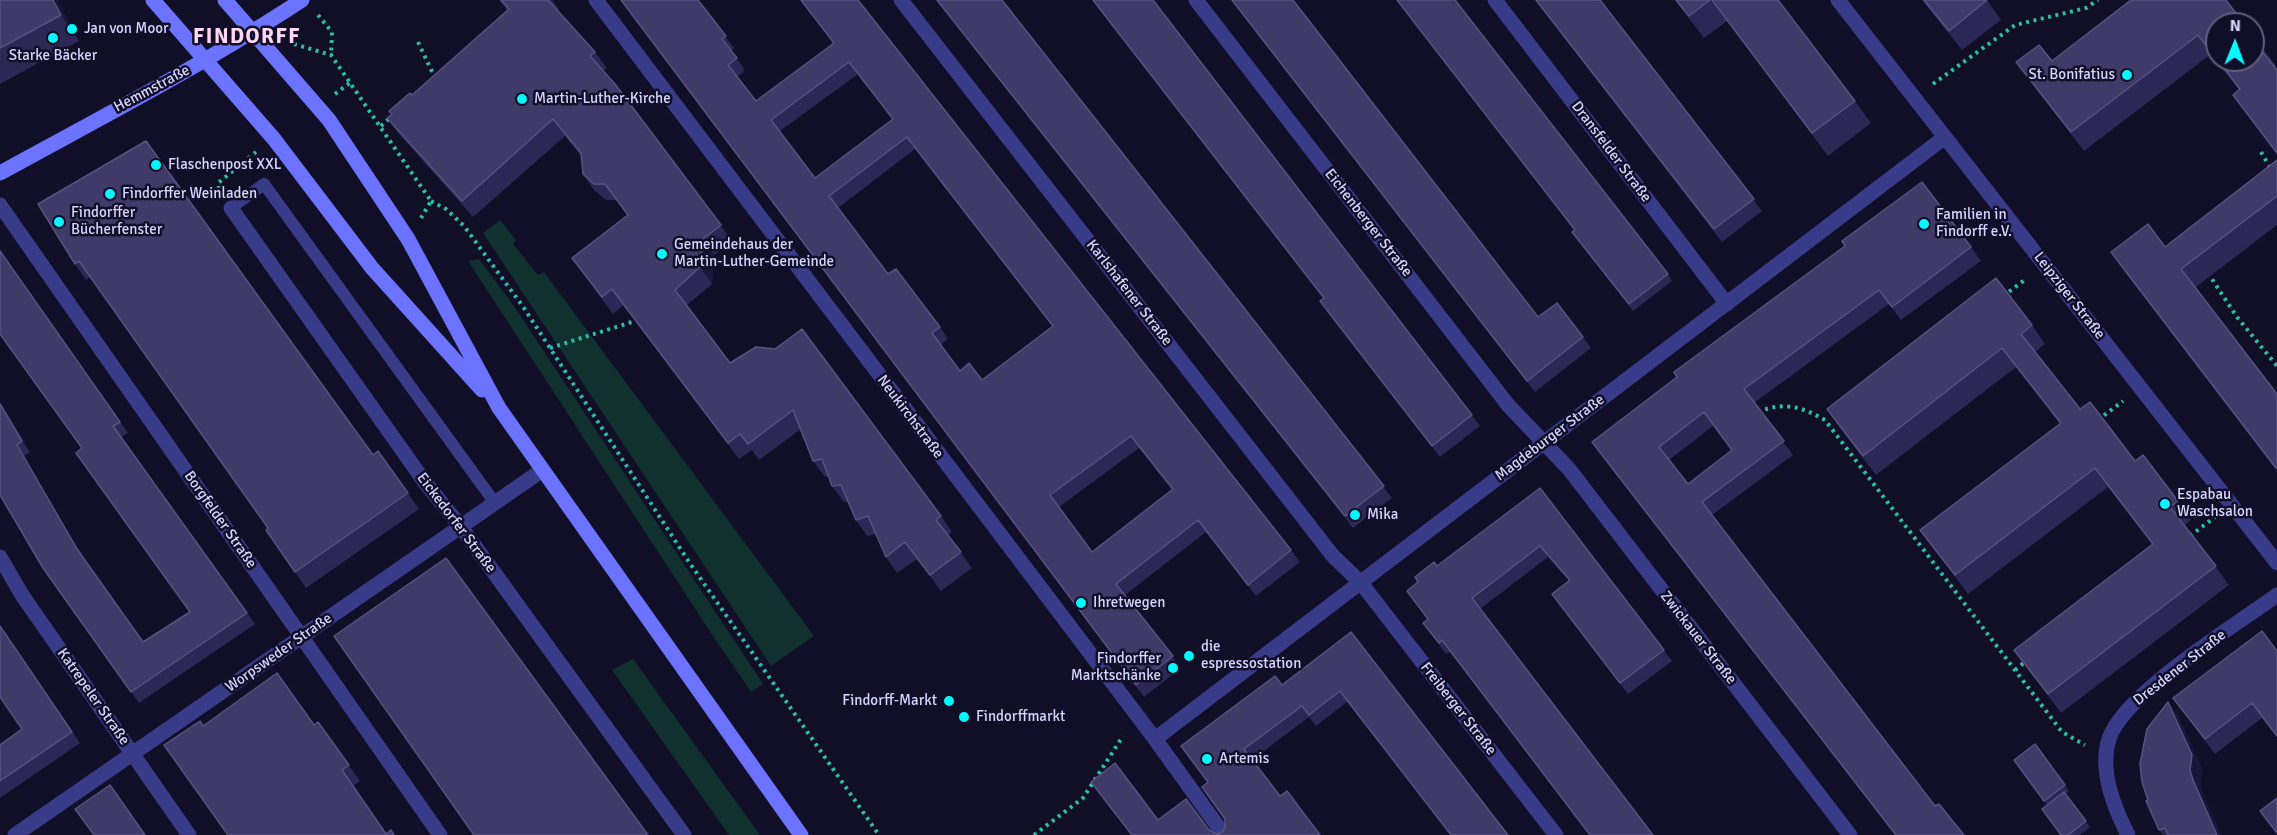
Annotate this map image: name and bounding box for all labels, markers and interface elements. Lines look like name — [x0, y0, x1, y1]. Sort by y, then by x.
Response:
north arrow — [2205, 12, 2265, 72]
text: N — [2230, 16, 2241, 36]
place label: Jan von Moor — [84, 20, 169, 38]
marker: Jan von Moor — [65, 22, 79, 36]
district label: FINDORFF — [193, 24, 301, 50]
marker: Starke Bäcker — [46, 31, 60, 45]
place label: Starke Bäcker — [9, 47, 97, 65]
street label: Hemmstraße — [111, 62, 193, 116]
place label: St. Bonifatius — [2028, 66, 2115, 84]
marker: St. Bonifatius — [2120, 68, 2134, 82]
place label: Martin-Luther-Kirche — [534, 90, 671, 108]
marker: Martin-Luther-Kirche — [515, 92, 529, 106]
street label: Dransfelder Straße — [1567, 98, 1655, 206]
place label: Flaschenpost XXL — [168, 156, 282, 174]
marker: Flaschenpost XXL — [149, 158, 163, 172]
street label: Eichenberger Straße — [1320, 165, 1416, 281]
place label: Findorffer Weinladen — [122, 185, 257, 203]
marker: Findorffer Weinladen — [103, 187, 117, 201]
place label: Findorffer Bücherfenster — [71, 204, 162, 239]
place label: Familien in Findorff e.V. — [1936, 206, 2012, 241]
marker: Findorffer Bücherfenster — [52, 215, 66, 229]
marker: Familien in Findorff e.V. — [1917, 217, 1931, 231]
place label: Gemeindehaus der Martin-Luther-Gemeinde — [674, 236, 834, 271]
street label: Karlshafener Straße — [1082, 237, 1176, 349]
marker: Gemeindehaus der Martin-Luther-Gemeinde — [655, 247, 669, 261]
street label: Leipziger Straße — [2029, 249, 2109, 343]
street label: Neukirchstraße — [873, 372, 947, 462]
street label: Magdeburger Straße — [1492, 391, 1608, 485]
street label: Borgfelder Straße — [180, 468, 260, 572]
street label: Eickedorfer Straße — [412, 469, 500, 577]
place label: Espabau Waschsalon — [2177, 486, 2253, 521]
marker: Espabau Waschsalon — [2158, 497, 2172, 511]
place label: Mika — [1367, 506, 1398, 524]
marker: Mika — [1348, 508, 1362, 522]
street label: Zwickauer Straße — [1656, 588, 1740, 688]
place label: Ihretwegen — [1093, 594, 1165, 612]
marker: Ihretwegen — [1074, 596, 1088, 610]
street label: Worpsweder Straße — [222, 610, 336, 696]
street label: Dresdener Straße — [2130, 626, 2230, 710]
place label: die espressostation — [1201, 638, 1301, 673]
street label: Katrepeler Straße — [53, 645, 133, 749]
marker: die espressostation — [1182, 649, 1196, 663]
place label: Findorffer Marktschänke — [1071, 650, 1161, 685]
street label: Freiberger Straße — [1416, 659, 1500, 759]
marker: Findorffer Marktschänke — [1166, 661, 1180, 675]
place label: Findorff-Markt — [842, 692, 937, 710]
marker: Findorff-Markt — [942, 694, 956, 708]
place label: Findorffmarkt — [976, 708, 1065, 726]
marker: Findorffmarkt — [957, 710, 971, 724]
place label: Artemis — [1219, 750, 1269, 768]
marker: Artemis — [1200, 752, 1214, 766]

